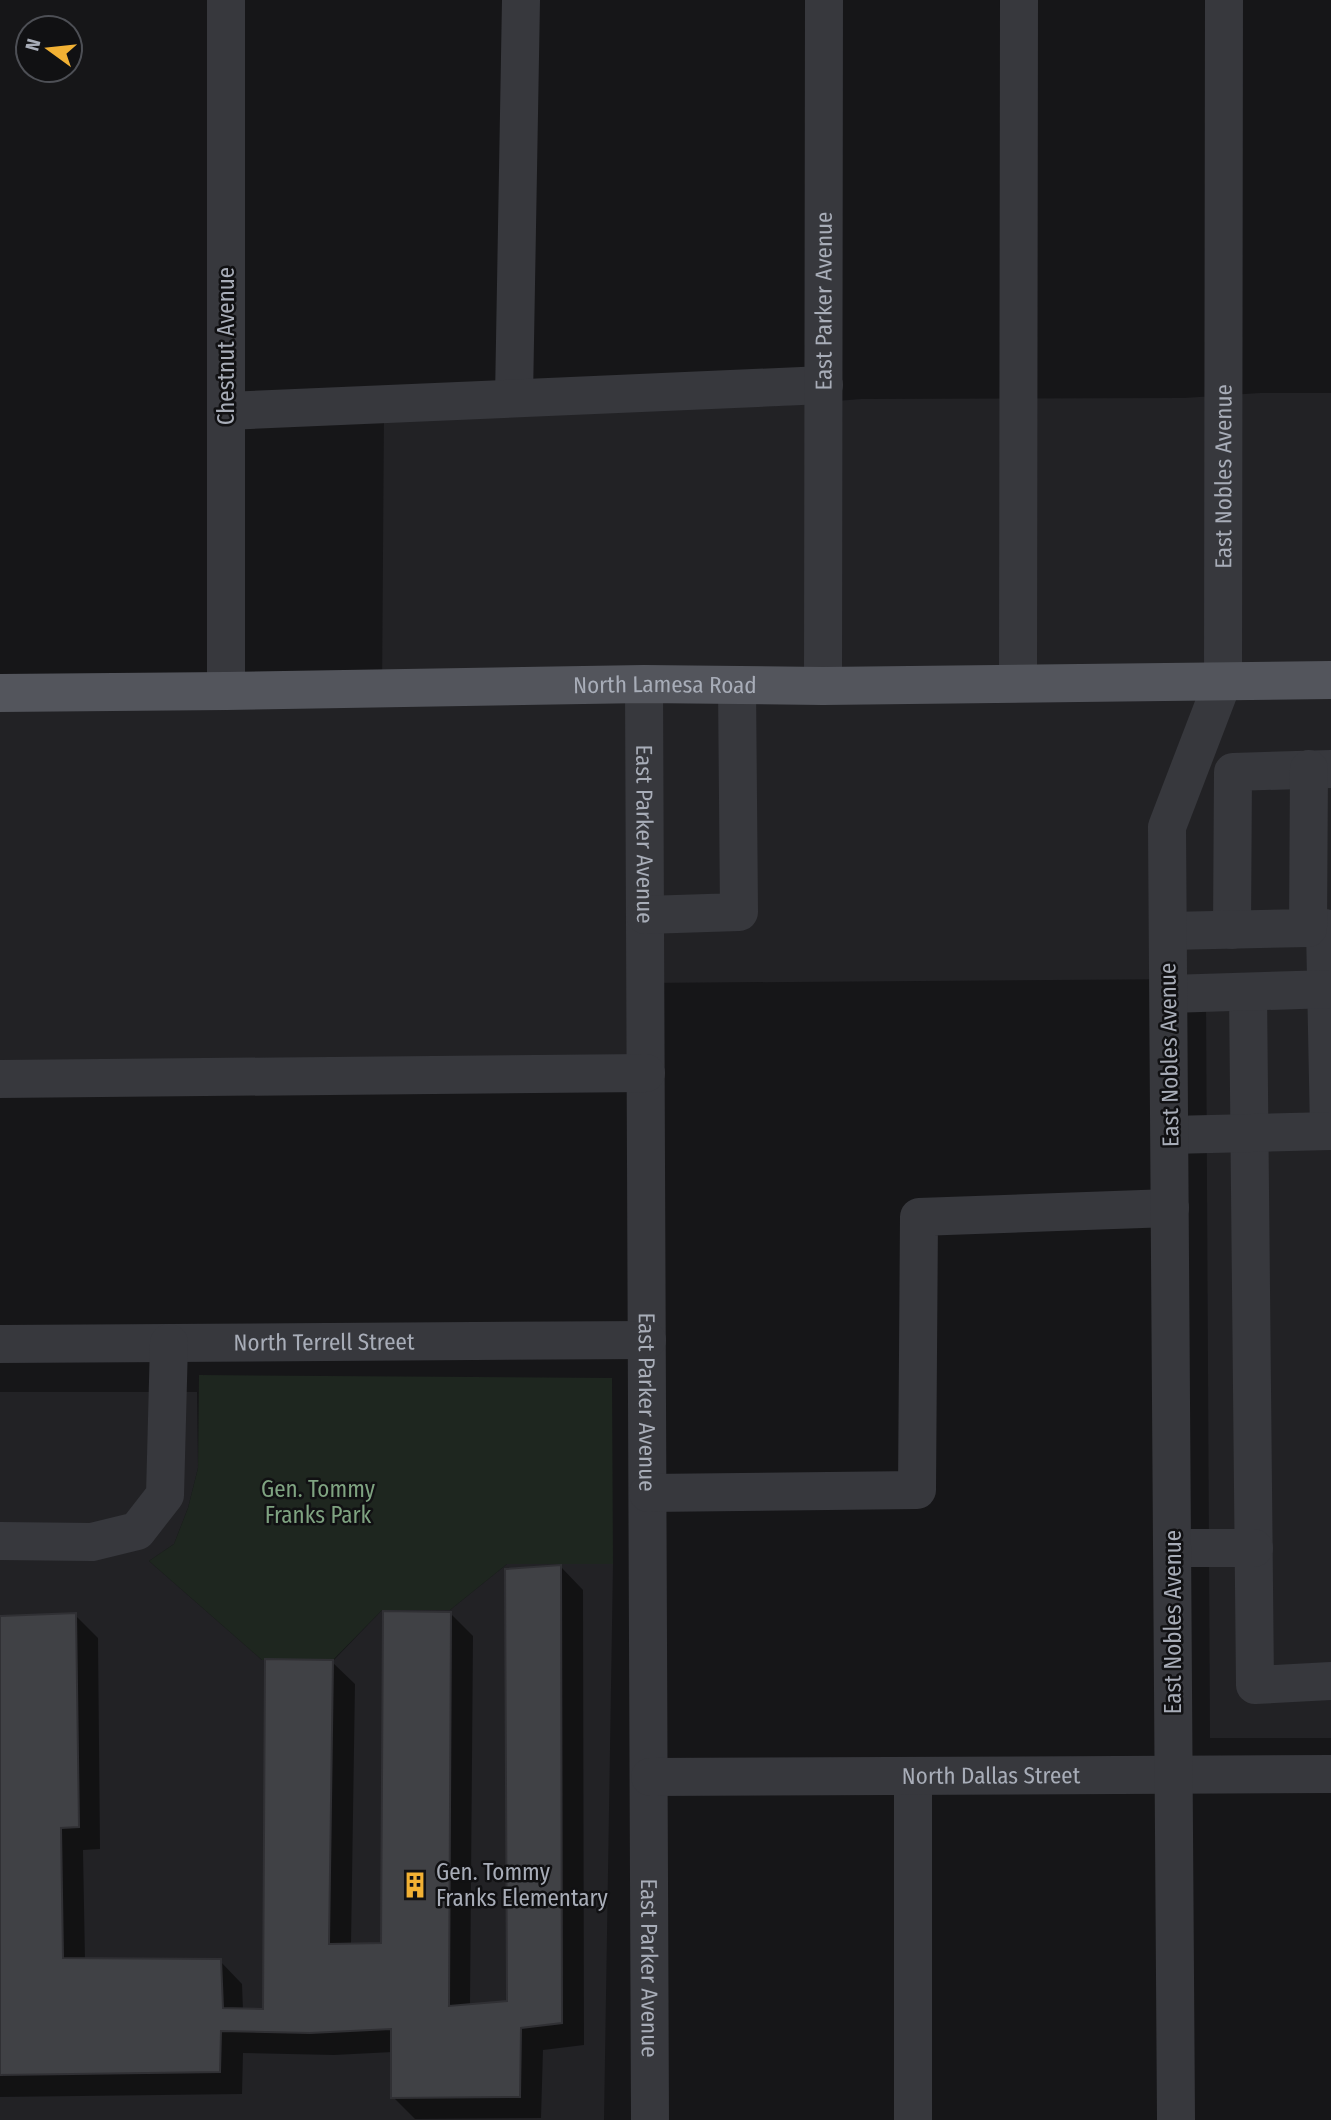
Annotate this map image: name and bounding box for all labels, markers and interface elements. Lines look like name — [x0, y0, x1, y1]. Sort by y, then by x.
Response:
north arrow — [14, 14, 84, 84]
text: N — [20, 36, 46, 53]
street label: East Parker Avenue — [809, 211, 838, 391]
street label: Chestnut Avenue — [212, 267, 240, 425]
street label: East Nobles Avenue — [1209, 384, 1237, 569]
street label: North Lamesa Road — [573, 670, 757, 699]
street label: East Parker Avenue — [630, 744, 659, 924]
street label: East Nobles Avenue — [1153, 963, 1185, 1147]
street label: East Parker Avenue — [633, 1312, 661, 1492]
street label: North Terrell Street — [233, 1327, 415, 1357]
park label: Gen. Tommy Franks Park — [261, 1475, 376, 1529]
street label: East Nobles Avenue — [1159, 1530, 1187, 1714]
street label: North Dallas Street — [902, 1761, 1081, 1790]
place label: Gen. Tommy Franks Elementary — [436, 1858, 609, 1912]
building icon: Gen. Tommy Franks Elementary — [400, 1870, 430, 1900]
street label: East Parker Avenue — [635, 1878, 664, 2058]

